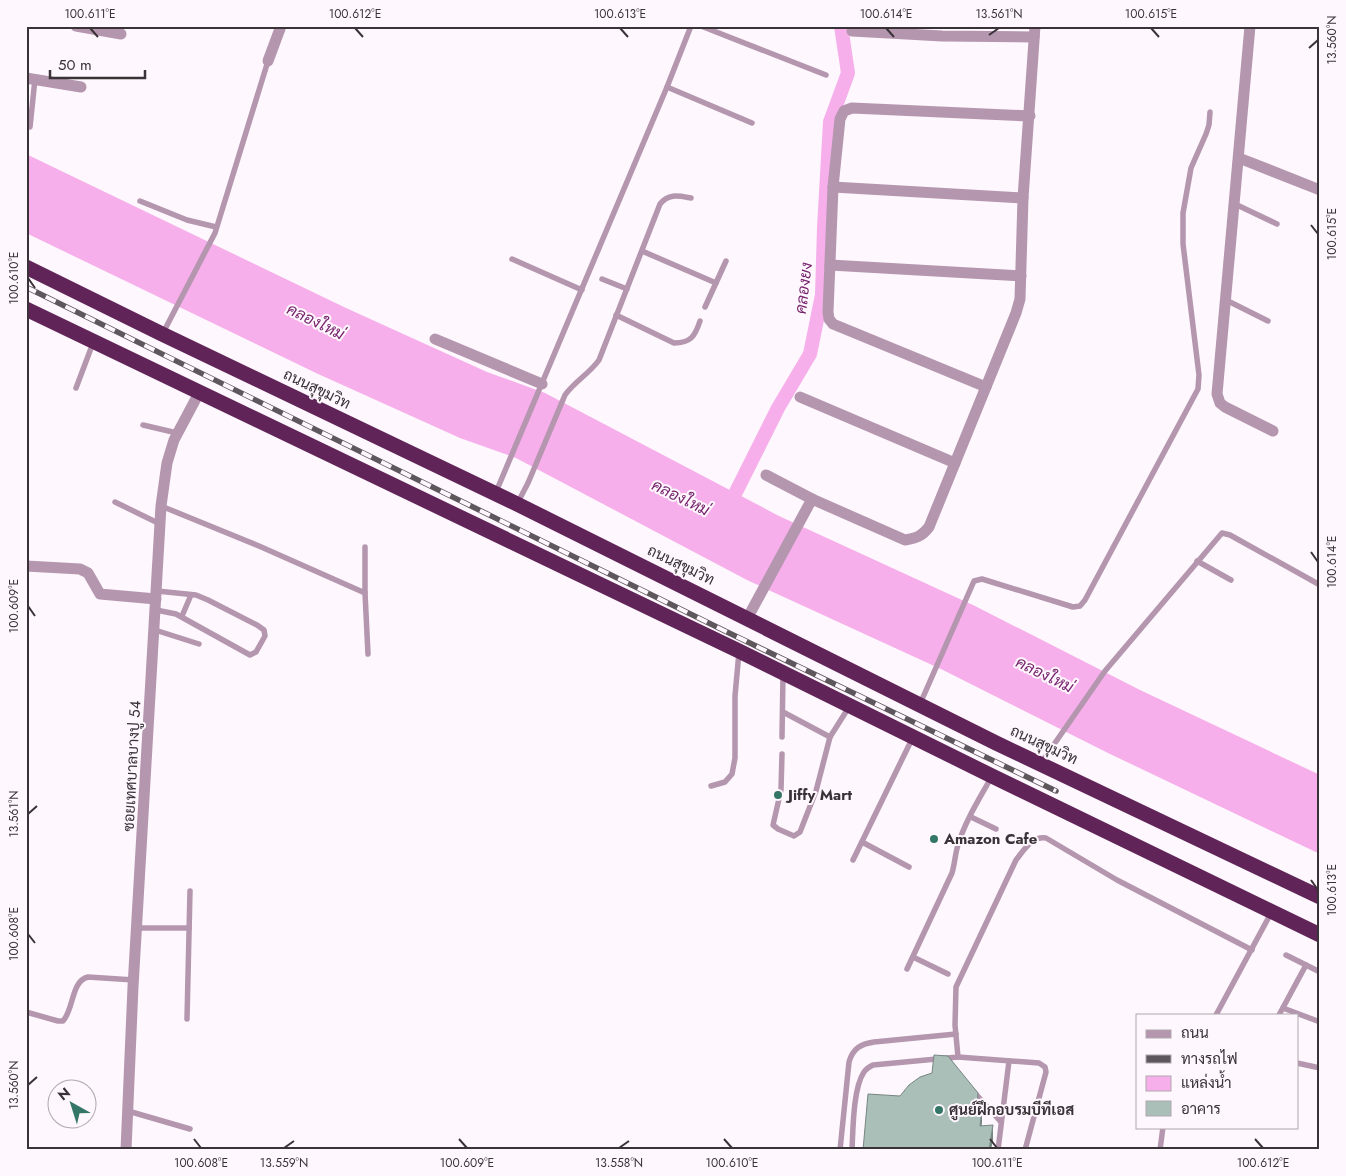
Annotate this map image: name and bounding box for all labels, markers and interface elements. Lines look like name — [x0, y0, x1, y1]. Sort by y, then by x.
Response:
text: 100.611°E — [64, 5, 116, 23]
text: 100.612°E — [329, 5, 381, 23]
text: 100.613°E — [594, 5, 646, 23]
text: 100.614°E — [860, 5, 912, 23]
text: 13.561°N — [975, 5, 1023, 23]
text: 100.615°E — [1125, 5, 1177, 23]
text: 13.560°N — [1323, 16, 1341, 64]
scale bar — [50, 48, 145, 80]
text: 50 m — [58, 54, 92, 76]
text: 100.615°E — [1323, 208, 1341, 260]
text: 100.610°E — [5, 252, 23, 304]
water label: คลองยง — [789, 261, 818, 315]
water label: คลองใหม่ — [283, 298, 350, 346]
street label: ถนนสุขุมวิท — [280, 363, 354, 415]
water label: คลองใหม่ — [648, 474, 715, 522]
text: 100.614°E — [1323, 536, 1341, 588]
street label: ถนนสุขุมวิท — [644, 539, 718, 591]
text: 100.609°E — [5, 579, 23, 633]
water label: คลองใหม่ — [1012, 651, 1079, 699]
street label: ซอยเทศบาลบางปู 54 — [118, 700, 146, 832]
street label: ถนนสุขุมวิท — [1007, 720, 1081, 770]
place label: Jiffy Mart — [785, 784, 852, 806]
marker: Jiffy Mart — [772, 789, 784, 801]
text: 13.561°N — [5, 790, 23, 838]
place label: Amazon Cafe — [943, 828, 1038, 850]
marker: Amazon Cafe — [928, 833, 940, 845]
text: 100.613°E — [1323, 864, 1341, 916]
text: 100.608°E — [5, 907, 23, 961]
legend — [1136, 1014, 1298, 1128]
text: ถนน — [1181, 1022, 1209, 1044]
text: ทางรถไฟ — [1181, 1048, 1238, 1070]
text: 13.560°N — [5, 1061, 23, 1109]
text: แหล่งน้ำ — [1181, 1070, 1232, 1094]
north arrow — [48, 1078, 98, 1128]
text: N — [53, 1083, 74, 1105]
text: อาคาร — [1181, 1098, 1221, 1120]
place label: ศูนย์ฝึกอบรมบีทีเอส — [949, 1099, 1074, 1121]
marker: ศูนย์ฝึกอบรมบีทีเอส — [933, 1104, 945, 1116]
text: 100.608°E — [174, 1154, 228, 1172]
text: 13.559°N — [260, 1154, 308, 1172]
text: 100.609°E — [440, 1154, 494, 1172]
text: 13.558°N — [595, 1154, 643, 1172]
text: 100.610°E — [706, 1154, 758, 1172]
text: 100.611°E — [971, 1154, 1023, 1172]
text: 100.612°E — [1237, 1154, 1289, 1172]

